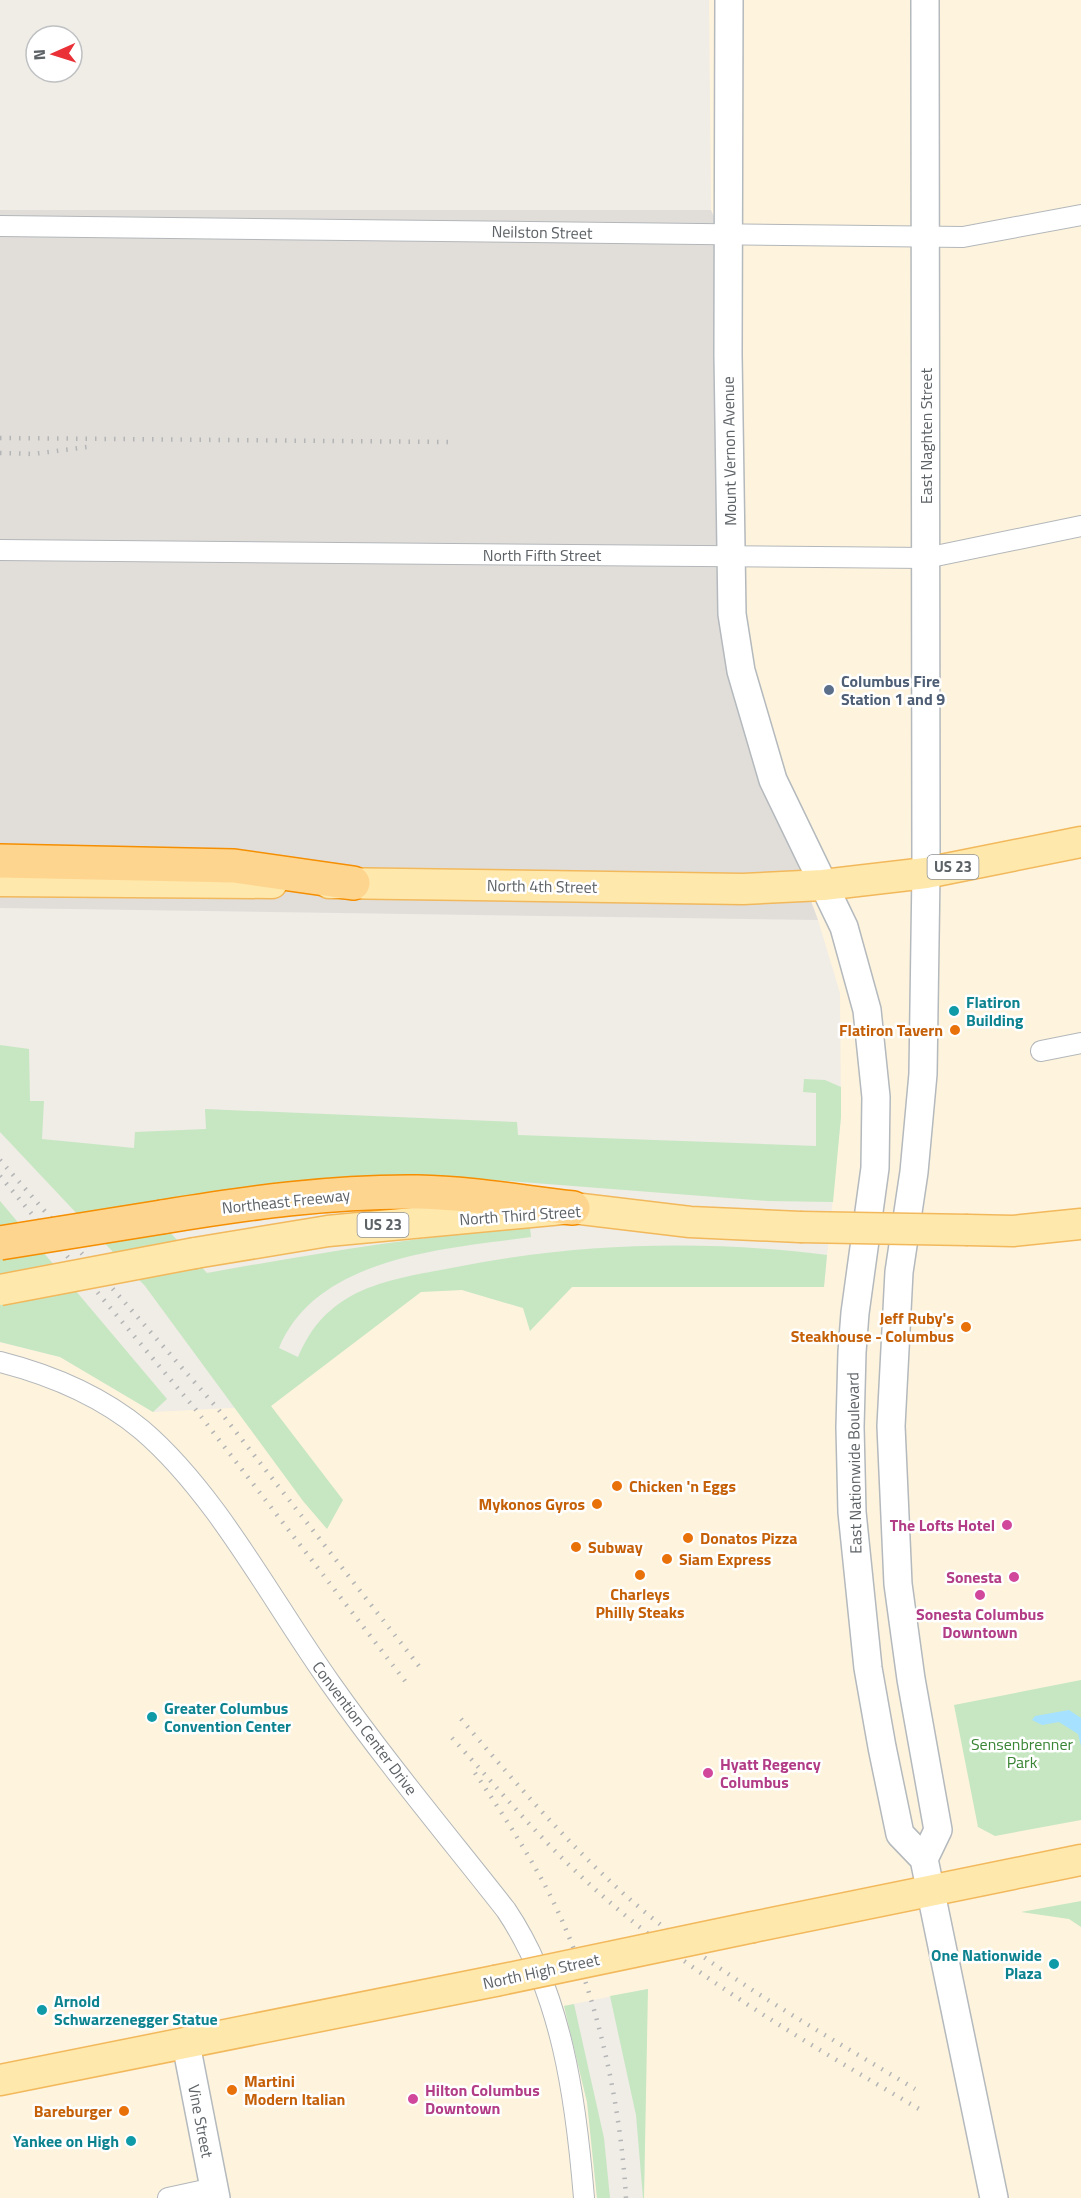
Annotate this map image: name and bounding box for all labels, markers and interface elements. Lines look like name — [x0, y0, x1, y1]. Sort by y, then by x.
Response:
north arrow — [24, 24, 84, 84]
text: N — [27, 49, 51, 61]
street label: Neilston Street — [491, 219, 593, 245]
street label: East Naghten Street — [914, 368, 938, 504]
street label: Mount Vernon Avenue — [716, 376, 742, 526]
street label: North Fifth Street — [483, 543, 602, 567]
place label: Columbus Fire Station 1 and 9 — [841, 669, 945, 711]
marker: Columbus Fire Station 1 and 9 — [822, 683, 836, 697]
road number: US 23 — [928, 855, 978, 879]
street label: North 4th Street — [487, 873, 598, 899]
place label: Flatiron Building — [966, 990, 1024, 1032]
marker: Flatiron Building — [947, 1004, 961, 1018]
place label: Flatiron Tavern — [839, 1018, 943, 1042]
marker: Flatiron Tavern — [948, 1023, 962, 1037]
street label: Northeast Freeway — [221, 1182, 352, 1220]
street label: North Third Street — [459, 1199, 582, 1231]
road number: US 23 — [358, 1213, 409, 1237]
place label: Jeff Ruby's Steakhouse - Columbus — [791, 1306, 954, 1348]
marker: Jeff Ruby's Steakhouse - Columbus — [959, 1320, 973, 1334]
street label: East Nationwide Boulevard — [840, 1372, 868, 1554]
place label: Chicken 'n Eggs — [629, 1474, 736, 1498]
marker: Chicken 'n Eggs — [610, 1479, 624, 1493]
place label: Mykonos Gyros — [479, 1492, 585, 1516]
marker: Mykonos Gyros — [590, 1497, 604, 1511]
place label: The Lofts Hotel — [890, 1513, 995, 1537]
marker: The Lofts Hotel — [1000, 1518, 1014, 1532]
place label: Donatos Pizza — [700, 1526, 797, 1550]
marker: Donatos Pizza — [681, 1531, 695, 1545]
place label: Subway — [588, 1535, 643, 1559]
marker: Subway — [569, 1540, 583, 1554]
place label: Siam Express — [679, 1547, 771, 1571]
marker: Siam Express — [660, 1552, 674, 1566]
place label: Sonesta — [946, 1565, 1002, 1589]
marker: Charleys Philly Steaks — [633, 1568, 647, 1582]
marker: Sonesta — [1007, 1570, 1021, 1584]
place label: Charleys Philly Steaks — [595, 1582, 685, 1624]
marker: Sonesta Columbus Downtown — [973, 1588, 987, 1602]
place label: Sonesta Columbus Downtown — [916, 1602, 1044, 1644]
street label: Convention Center Drive — [307, 1656, 423, 1800]
place label: Greater Columbus Convention Center — [164, 1696, 291, 1738]
marker: Greater Columbus Convention Center — [145, 1710, 159, 1724]
park label: Sensenbrenner Park — [971, 1732, 1074, 1774]
place label: Hyatt Regency Columbus — [720, 1752, 821, 1794]
marker: Hyatt Regency Columbus — [701, 1766, 715, 1780]
place label: One Nationwide Plaza — [931, 1943, 1042, 1985]
street label: North High Street — [481, 1947, 602, 1995]
marker: One Nationwide Plaza — [1047, 1957, 1061, 1971]
place label: Arnold Schwarzenegger Statue — [54, 1989, 218, 2031]
marker: Arnold Schwarzenegger Statue — [35, 2003, 49, 2017]
place label: Martini Modern Italian — [244, 2069, 345, 2111]
place label: Hilton Columbus Downtown — [425, 2078, 540, 2120]
street label: Vine Street — [182, 2082, 220, 2160]
marker: Martini Modern Italian — [225, 2083, 239, 2097]
marker: Hilton Columbus Downtown — [406, 2092, 420, 2106]
place label: Bareburger — [34, 2099, 112, 2123]
marker: Bareburger — [117, 2104, 131, 2118]
place label: Yankee on High — [13, 2129, 119, 2153]
marker: Yankee on High — [124, 2134, 138, 2148]

